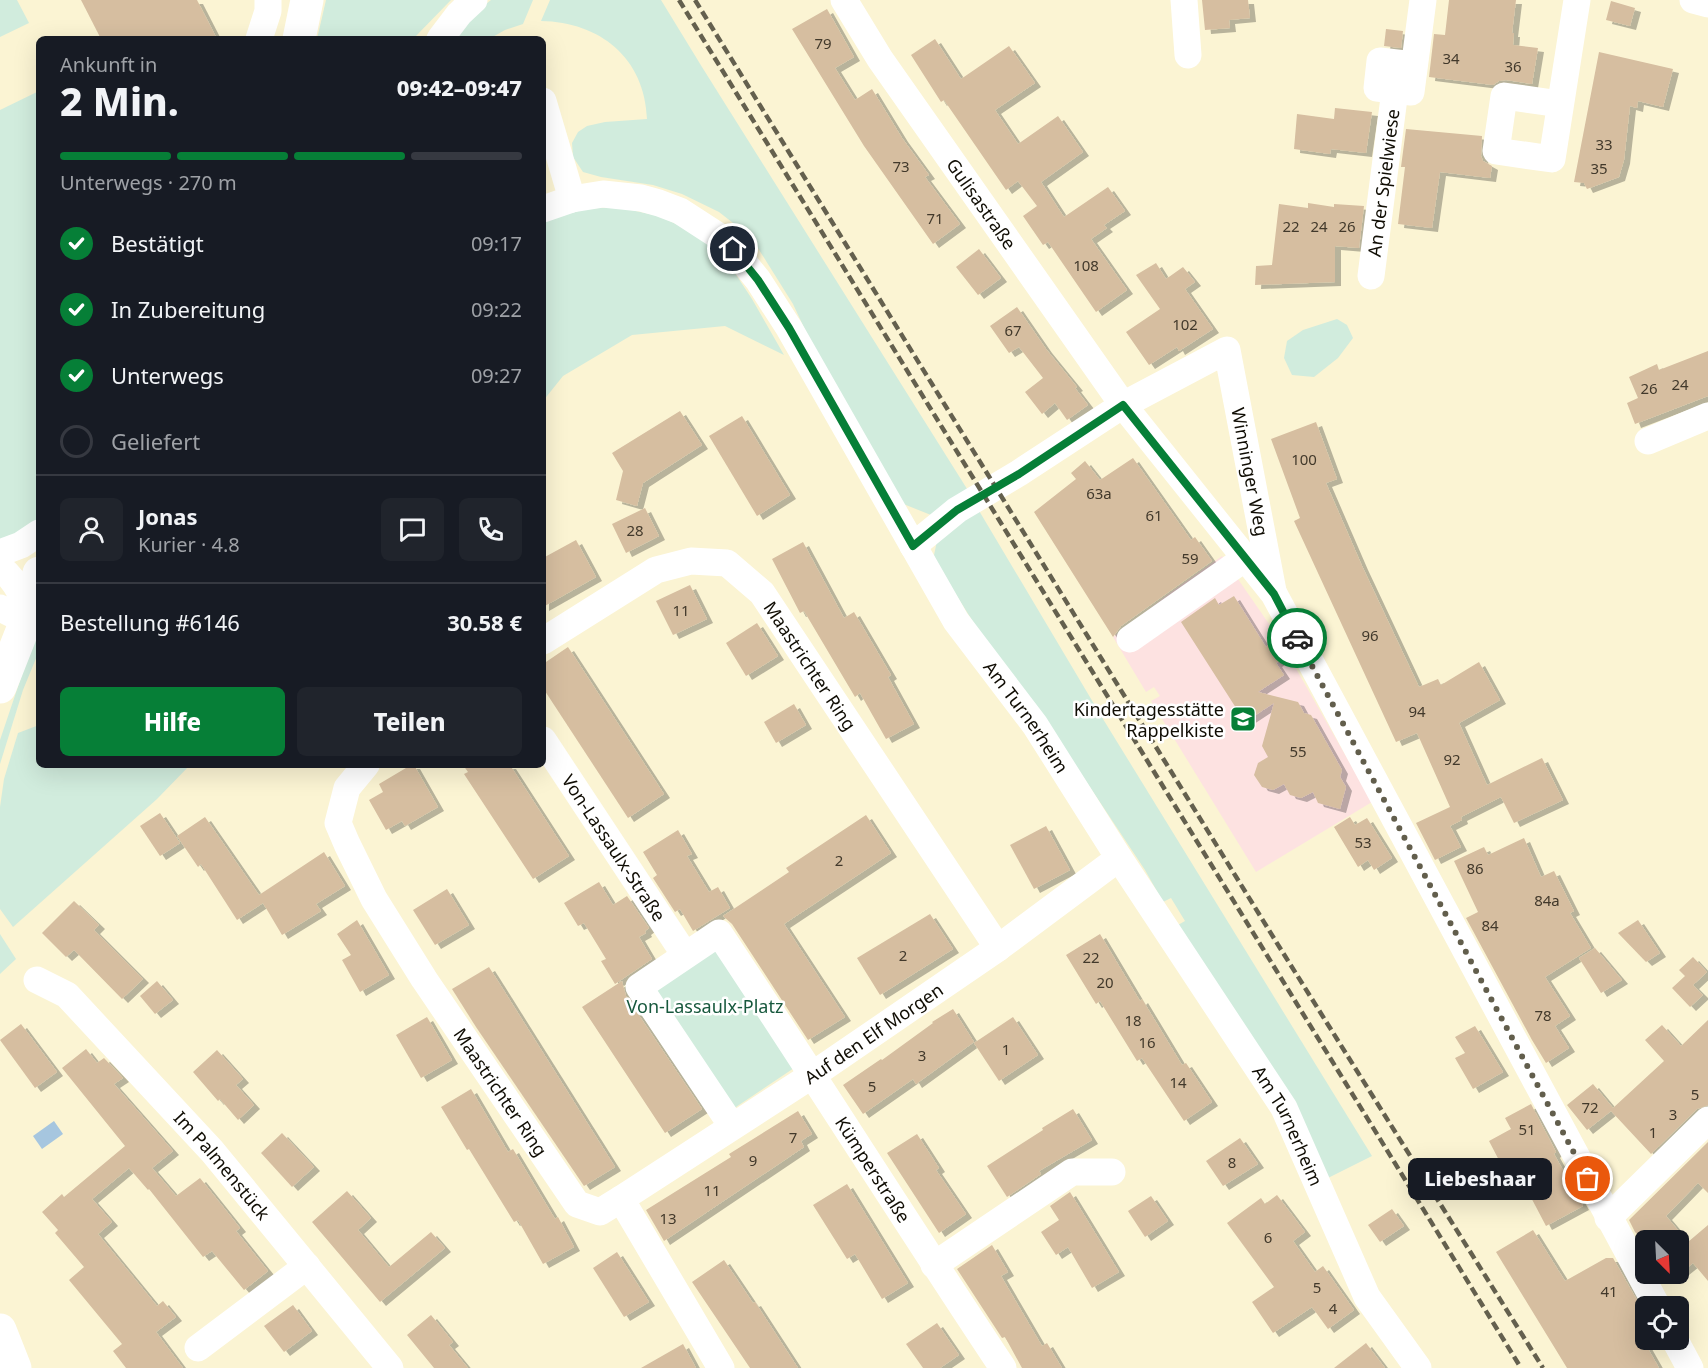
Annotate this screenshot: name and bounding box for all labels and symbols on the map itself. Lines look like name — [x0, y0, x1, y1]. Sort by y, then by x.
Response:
house number: 79 — [814, 33, 832, 53]
house number: 34 — [1442, 48, 1460, 68]
house number: 36 — [1504, 56, 1522, 76]
street label: An der Spielwiese — [1362, 107, 1404, 258]
house number: 33 — [1595, 134, 1613, 154]
street label: Gulisastraße — [941, 153, 1022, 254]
house number: 73 — [892, 156, 910, 176]
house number: 35 — [1590, 158, 1608, 178]
house number: 71 — [926, 208, 944, 228]
house number: 22 — [1282, 216, 1300, 236]
house number: 24 — [1310, 216, 1328, 236]
house number: 26 — [1338, 216, 1356, 236]
pin — [707, 223, 758, 274]
house number: 108 — [1073, 255, 1099, 275]
house number: 102 — [1172, 314, 1198, 334]
house number: 67 — [1004, 320, 1022, 340]
house number: 24 — [1671, 374, 1689, 394]
house number: 26 — [1640, 378, 1658, 398]
street label: Winninger Weg — [1226, 406, 1274, 538]
house number: 100 — [1291, 449, 1317, 469]
house number: 63a — [1086, 483, 1112, 503]
house number: 61 — [1145, 505, 1163, 525]
house number: 28 — [626, 520, 644, 540]
house number: 59 — [1181, 548, 1199, 568]
street label: Maastrichter Ring — [759, 596, 862, 735]
house number: 11 — [672, 600, 690, 620]
courier — [1267, 608, 1327, 668]
house number: 96 — [1361, 625, 1379, 645]
street label: Am Turnerheim — [978, 656, 1074, 777]
place label: Kindertagesstätte Rappelkiste — [1074, 697, 1224, 742]
house number: 94 — [1408, 701, 1426, 721]
school or university icon: Kindertagesstätte Rappelkiste — [1228, 704, 1258, 734]
house number: 55 — [1289, 741, 1307, 761]
house number: 92 — [1443, 749, 1461, 769]
street label: Von-Lassaulx-Straße — [557, 770, 671, 926]
house number: 53 — [1354, 832, 1372, 852]
house number: 2 — [835, 850, 843, 870]
house number: 86 — [1466, 858, 1484, 878]
house number: 84a — [1534, 890, 1560, 910]
house number: 84 — [1481, 915, 1499, 935]
house number: 2 — [899, 945, 907, 965]
house number: 22 — [1082, 947, 1100, 967]
house number: 20 — [1096, 972, 1114, 992]
street label: Auf den Elf Morgen — [800, 977, 947, 1089]
park label: Von-Lassaulx-Platz — [627, 994, 783, 1018]
house number: 78 — [1534, 1005, 1552, 1025]
house number: 18 — [1124, 1010, 1142, 1030]
street label: Maastrichter Ring — [449, 1023, 553, 1161]
house number: 16 — [1138, 1032, 1156, 1052]
house number: 1 — [1002, 1039, 1010, 1059]
house number: 3 — [918, 1045, 926, 1065]
street label: Am Turnerheim — [1247, 1061, 1329, 1189]
house number: 14 — [1169, 1072, 1187, 1092]
house number: 5 — [868, 1076, 876, 1096]
house number: 5 — [1691, 1084, 1699, 1104]
house number: 72 — [1581, 1097, 1599, 1117]
house number: 3 — [1669, 1104, 1677, 1124]
street label: Im Palmenstück — [169, 1106, 276, 1225]
street label: Kümperstraße — [830, 1112, 916, 1227]
house number: 51 — [1518, 1119, 1536, 1139]
house number: 1 — [1649, 1122, 1657, 1142]
house number: 7 — [789, 1127, 797, 1147]
house number: 9 — [749, 1150, 757, 1170]
house number: 8 — [1228, 1152, 1236, 1172]
pin — [1562, 1153, 1613, 1204]
callout: Liebeshaar — [1408, 1158, 1552, 1200]
house number: 11 — [703, 1180, 721, 1200]
house number: 13 — [659, 1208, 677, 1228]
house number: 6 — [1264, 1227, 1272, 1247]
north arrow — [1635, 1230, 1689, 1284]
house number: 5 — [1313, 1277, 1321, 1297]
house number: 41 — [1600, 1281, 1618, 1301]
house number: 4 — [1329, 1298, 1338, 1318]

